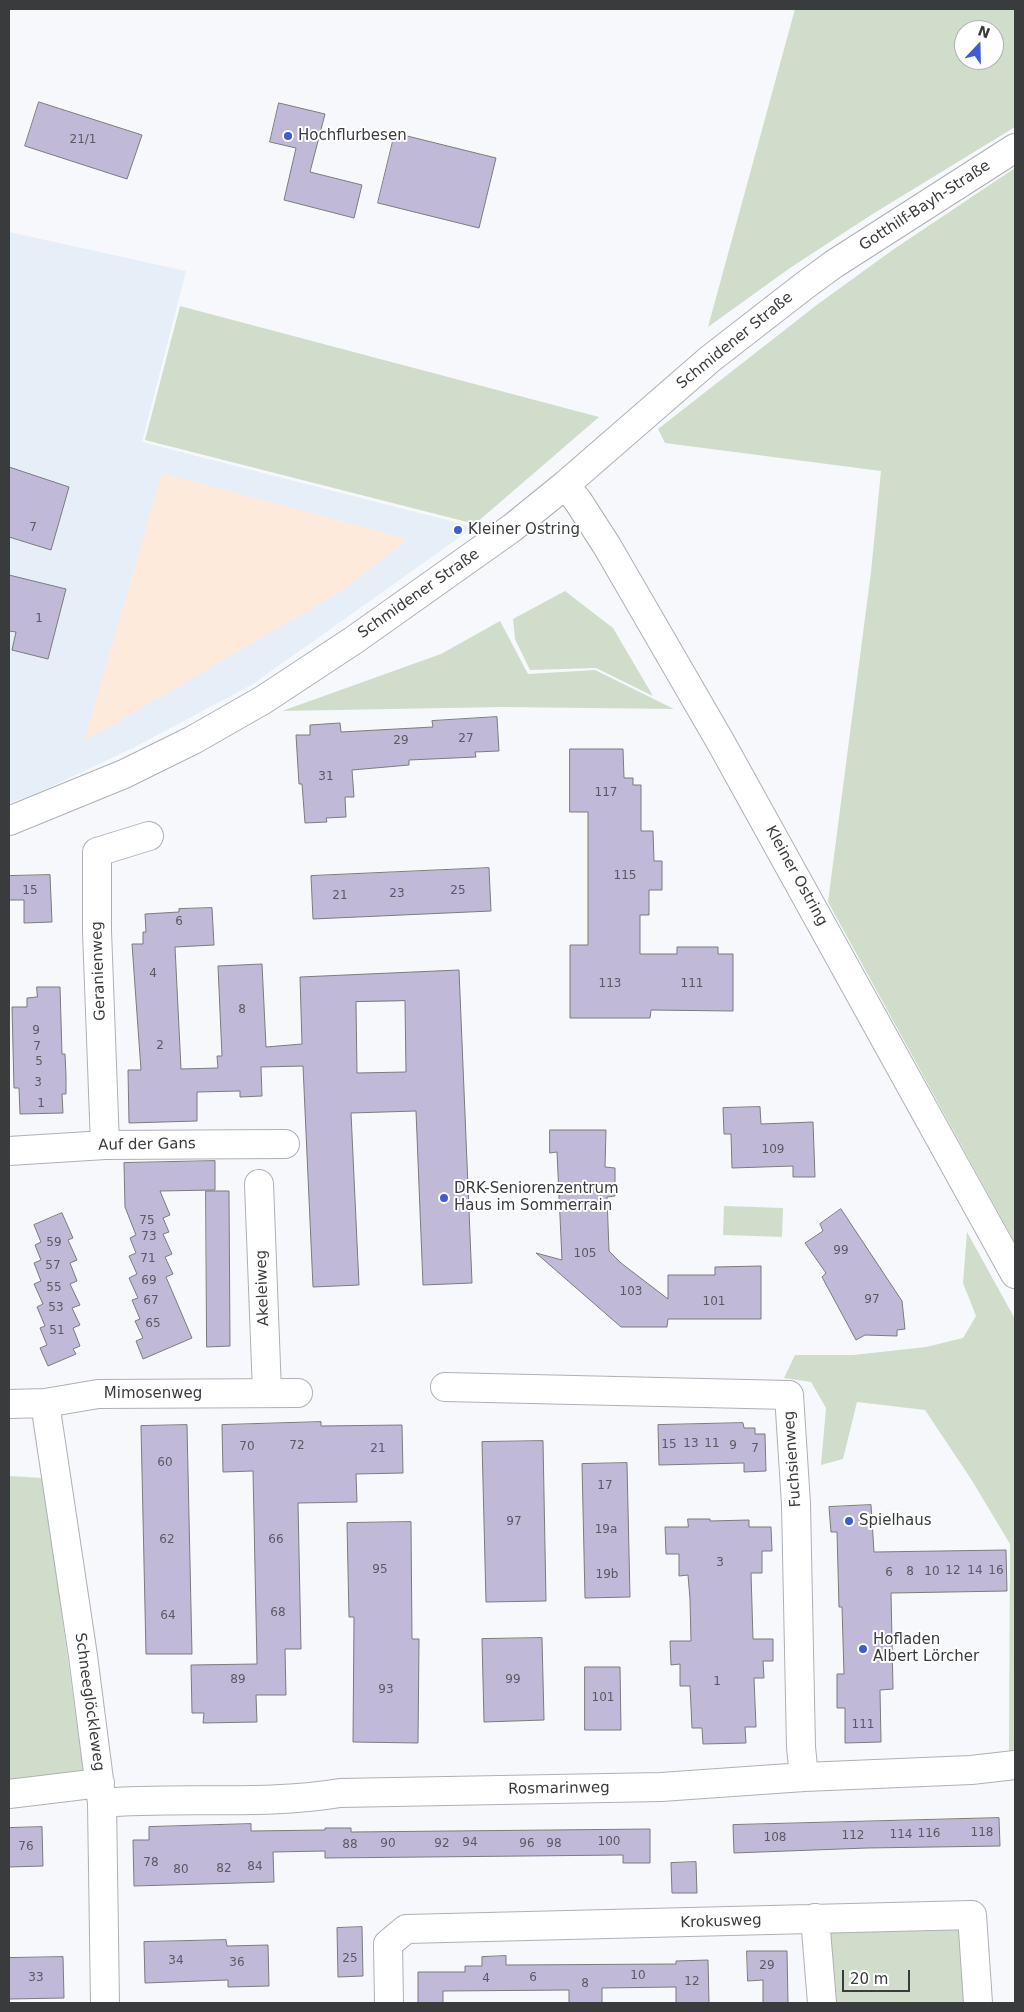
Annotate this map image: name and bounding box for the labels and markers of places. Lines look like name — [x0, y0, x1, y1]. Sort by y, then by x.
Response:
place label: Hochflurbesen — [298, 127, 407, 145]
marker: Hochflurbesen — [282, 130, 294, 142]
place label: Kleiner Ostring — [468, 521, 580, 539]
marker: Kleiner Ostring — [452, 524, 464, 536]
place label: DRK-Seniorenzentrum Haus im Sommerrain — [454, 1180, 619, 1215]
marker: DRK-Seniorenzentrum Haus im Sommerrain — [438, 1192, 450, 1204]
place label: Spielhaus — [859, 1512, 932, 1530]
marker: Spielhaus — [843, 1515, 855, 1527]
place label: Hofladen Albert Lörcher — [873, 1631, 979, 1666]
marker: Hofladen Albert Lörcher — [857, 1643, 869, 1655]

